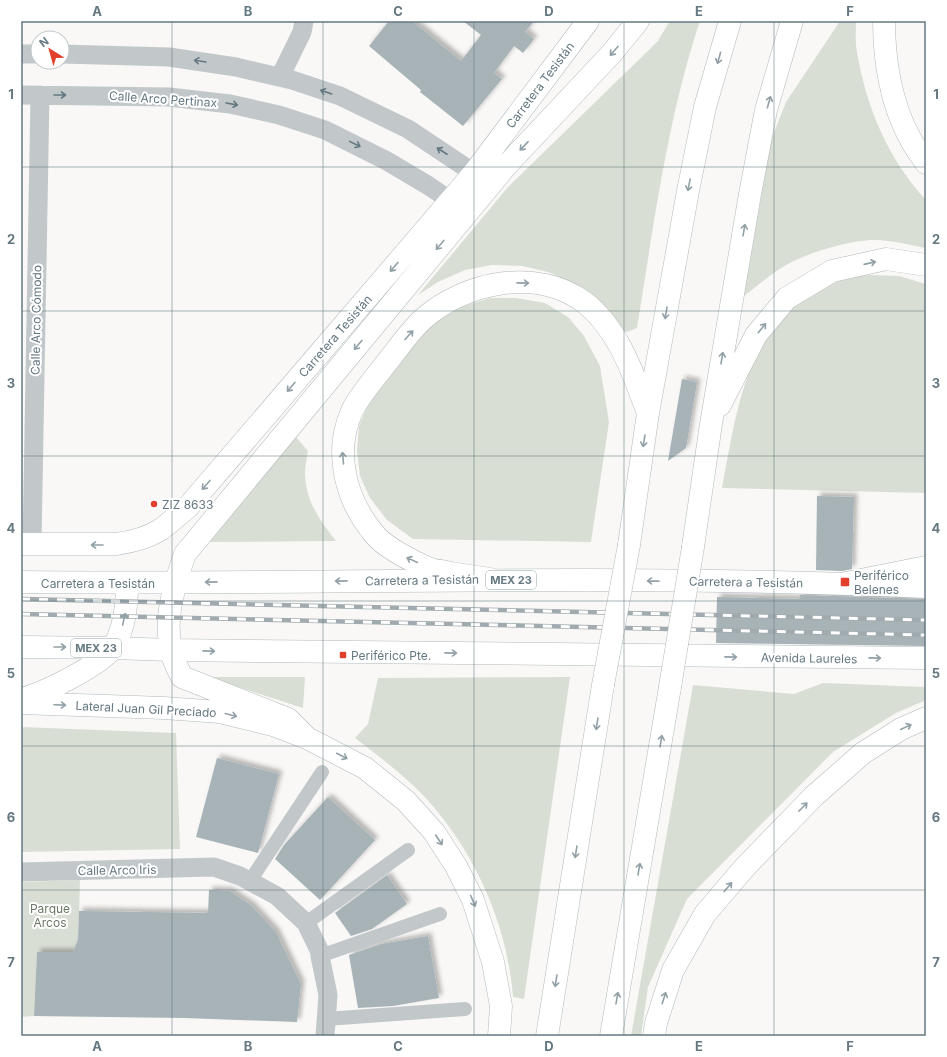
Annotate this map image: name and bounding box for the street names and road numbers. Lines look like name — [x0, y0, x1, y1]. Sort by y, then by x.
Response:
street label: Carretera Tesistán — [503, 39, 577, 131]
street label: Calle Arco Pertinax — [108, 88, 218, 110]
street label: Calle Arco Cómodo — [28, 265, 44, 375]
street label: Carretera Tesistán — [295, 292, 375, 380]
road number: MEX 23 — [486, 571, 536, 589]
street label: Carretera a Tesistán — [365, 572, 479, 588]
street label: Carretera a Tesistán — [689, 574, 803, 590]
street label: Carretera a Tesistán — [41, 576, 155, 591]
road number: MEX 23 — [71, 639, 121, 657]
street label: Avenida Laureles — [761, 650, 857, 666]
street label: Lateral Juan Gil Preciado — [75, 698, 217, 720]
street label: Calle Arco Iris — [77, 862, 157, 878]

